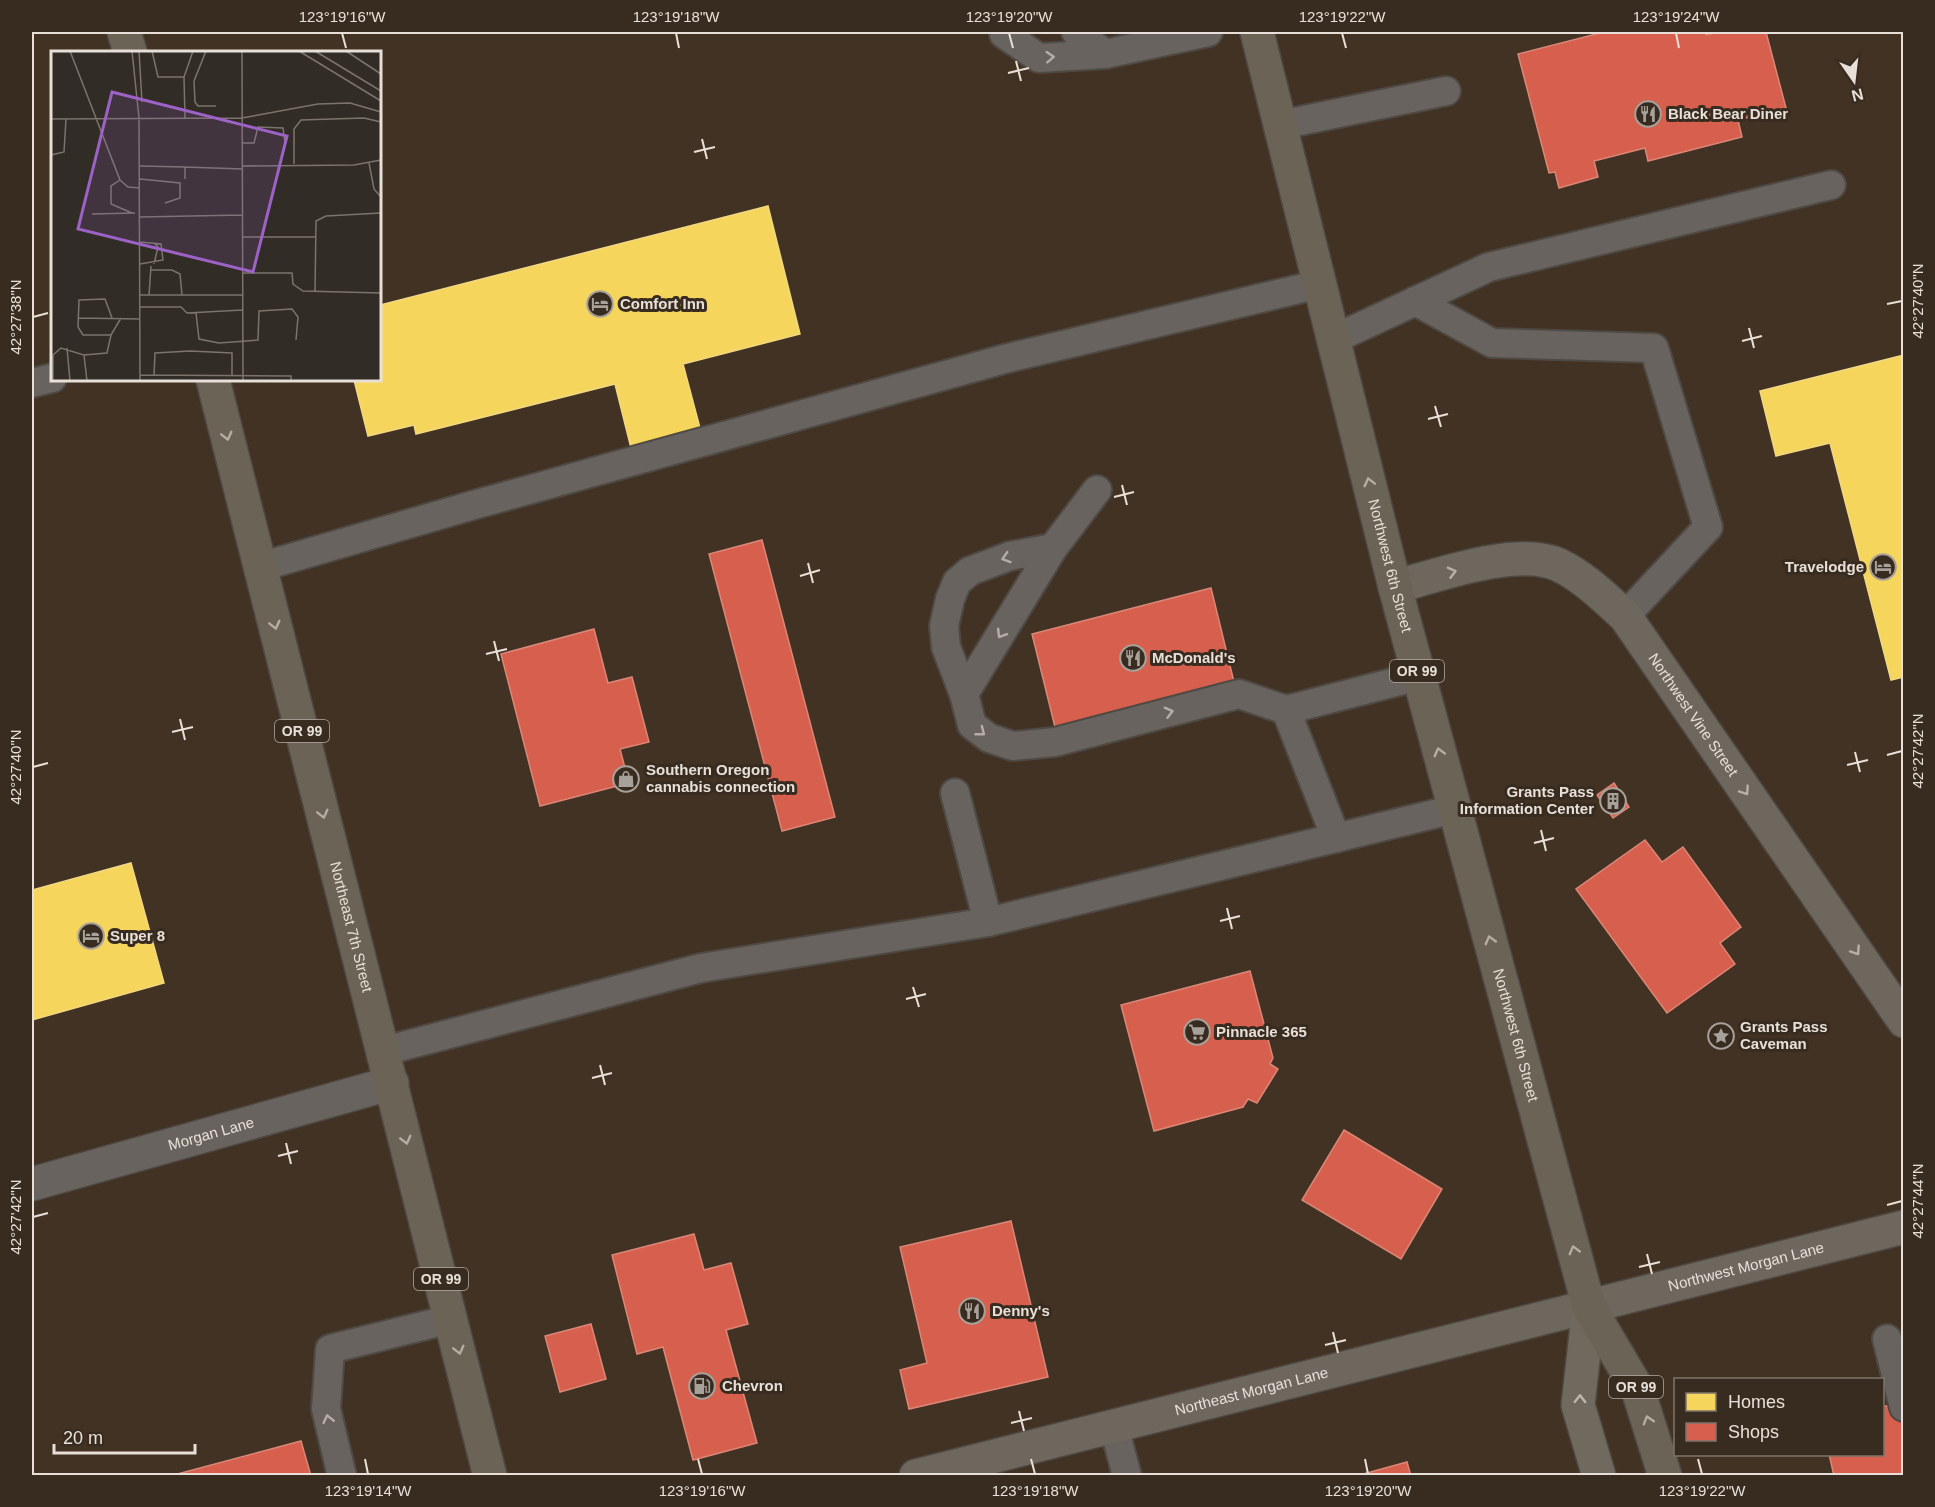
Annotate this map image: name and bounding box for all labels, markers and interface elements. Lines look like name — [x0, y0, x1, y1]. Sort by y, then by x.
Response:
text: 123°19'16"W — [299, 8, 386, 25]
text: 123°19'18"W — [633, 8, 720, 25]
text: 123°19'20"W — [966, 8, 1053, 25]
text: 123°19'22"W — [1299, 8, 1386, 25]
text: 123°19'24"W — [1633, 8, 1720, 25]
inset map — [51, 51, 381, 381]
one-way arrow — [1045, 51, 1054, 64]
north arrow — [1824, 51, 1884, 111]
text: N — [1850, 85, 1865, 105]
restaurant icon: Black Bear Diner — [1633, 99, 1663, 129]
place label: Black Bear Diner — [1668, 105, 1788, 122]
text: 42°27'40"N — [1909, 263, 1926, 339]
text: 42°27'38"N — [7, 279, 24, 355]
hotel icon: Comfort Inn — [585, 289, 615, 319]
place label: Comfort Inn — [620, 295, 705, 312]
one-way arrow — [220, 430, 232, 441]
one-way arrow — [1364, 477, 1377, 487]
street label: Northwest 6th Street — [1365, 497, 1416, 635]
one-way arrow — [1001, 551, 1012, 564]
hotel icon: Travelodge — [1868, 552, 1898, 582]
place label: Travelodge — [1785, 558, 1864, 575]
one-way arrow — [1447, 566, 1457, 579]
one-way arrow — [267, 620, 280, 630]
one-way arrow — [997, 627, 1008, 638]
restaurant icon: McDonald's — [1118, 643, 1148, 673]
place label: McDonald's — [1152, 649, 1236, 666]
street label: Northwest Vine Street — [1645, 650, 1742, 780]
road number: OR 99 — [1390, 660, 1444, 682]
one-way arrow — [1163, 707, 1174, 719]
text: 42°27'42"N — [1909, 713, 1926, 789]
road number: OR 99 — [275, 720, 329, 742]
one-way arrow — [975, 725, 986, 736]
text: 42°27'40"N — [7, 729, 24, 805]
one-way arrow — [1434, 747, 1447, 757]
place label: Southern Oregon cannabis connection — [646, 761, 795, 795]
shop icon: Southern Oregon cannabis connection — [611, 764, 641, 794]
place label: Grants Pass Information Center — [1460, 783, 1594, 817]
one-way arrow — [1738, 784, 1749, 795]
building icon: Grants Pass Information Center — [1598, 786, 1628, 816]
one-way arrow — [316, 808, 328, 819]
street label: Northeast 7th Street — [327, 859, 377, 995]
hotel icon: Super 8 — [76, 921, 106, 951]
place label: Super 8 — [110, 927, 165, 944]
one-way arrow — [1485, 935, 1498, 945]
one-way arrow — [1849, 945, 1860, 956]
street label: Northwest 6th Street — [1490, 967, 1542, 1104]
supermarket icon: Pinnacle 365 — [1182, 1017, 1212, 1047]
place label: Grants Pass Caveman — [1740, 1018, 1828, 1052]
place icon: Grants Pass Caveman — [1706, 1021, 1736, 1051]
place label: Pinnacle 365 — [1216, 1023, 1307, 1040]
street label: Morgan Lane — [166, 1113, 256, 1153]
one-way arrow — [398, 1135, 411, 1145]
text: 42°27'44"N — [1909, 1163, 1926, 1239]
text: 42°27'42"N — [7, 1179, 24, 1255]
street label: Northwest Morgan Lane — [1666, 1239, 1826, 1294]
one-way arrow — [1568, 1245, 1581, 1255]
road number: OR 99 — [414, 1268, 468, 1290]
restaurant icon: Denny's — [957, 1296, 987, 1326]
place label: Denny's — [992, 1302, 1050, 1319]
one-way arrow — [451, 1344, 464, 1354]
street label: Northeast Morgan Lane — [1173, 1363, 1330, 1418]
fuel station icon: Chevron — [687, 1371, 717, 1401]
road number: OR 99 — [1609, 1376, 1663, 1398]
place label: Chevron — [722, 1377, 783, 1394]
legend — [1674, 1378, 1884, 1456]
text: Homes — [1728, 1392, 1785, 1412]
one-way arrow — [1574, 1394, 1586, 1403]
one-way arrow — [322, 1414, 335, 1424]
one-way arrow — [1642, 1415, 1655, 1426]
scale bar — [54, 1417, 195, 1455]
text: Shops — [1728, 1422, 1779, 1442]
text: 20 m — [63, 1428, 103, 1448]
text: 123°19'14"W — [325, 1482, 412, 1499]
text: 123°19'16"W — [659, 1482, 746, 1499]
text: 123°19'18"W — [992, 1482, 1079, 1499]
text: 123°19'20"W — [1325, 1482, 1412, 1499]
text: 123°19'22"W — [1659, 1482, 1746, 1499]

